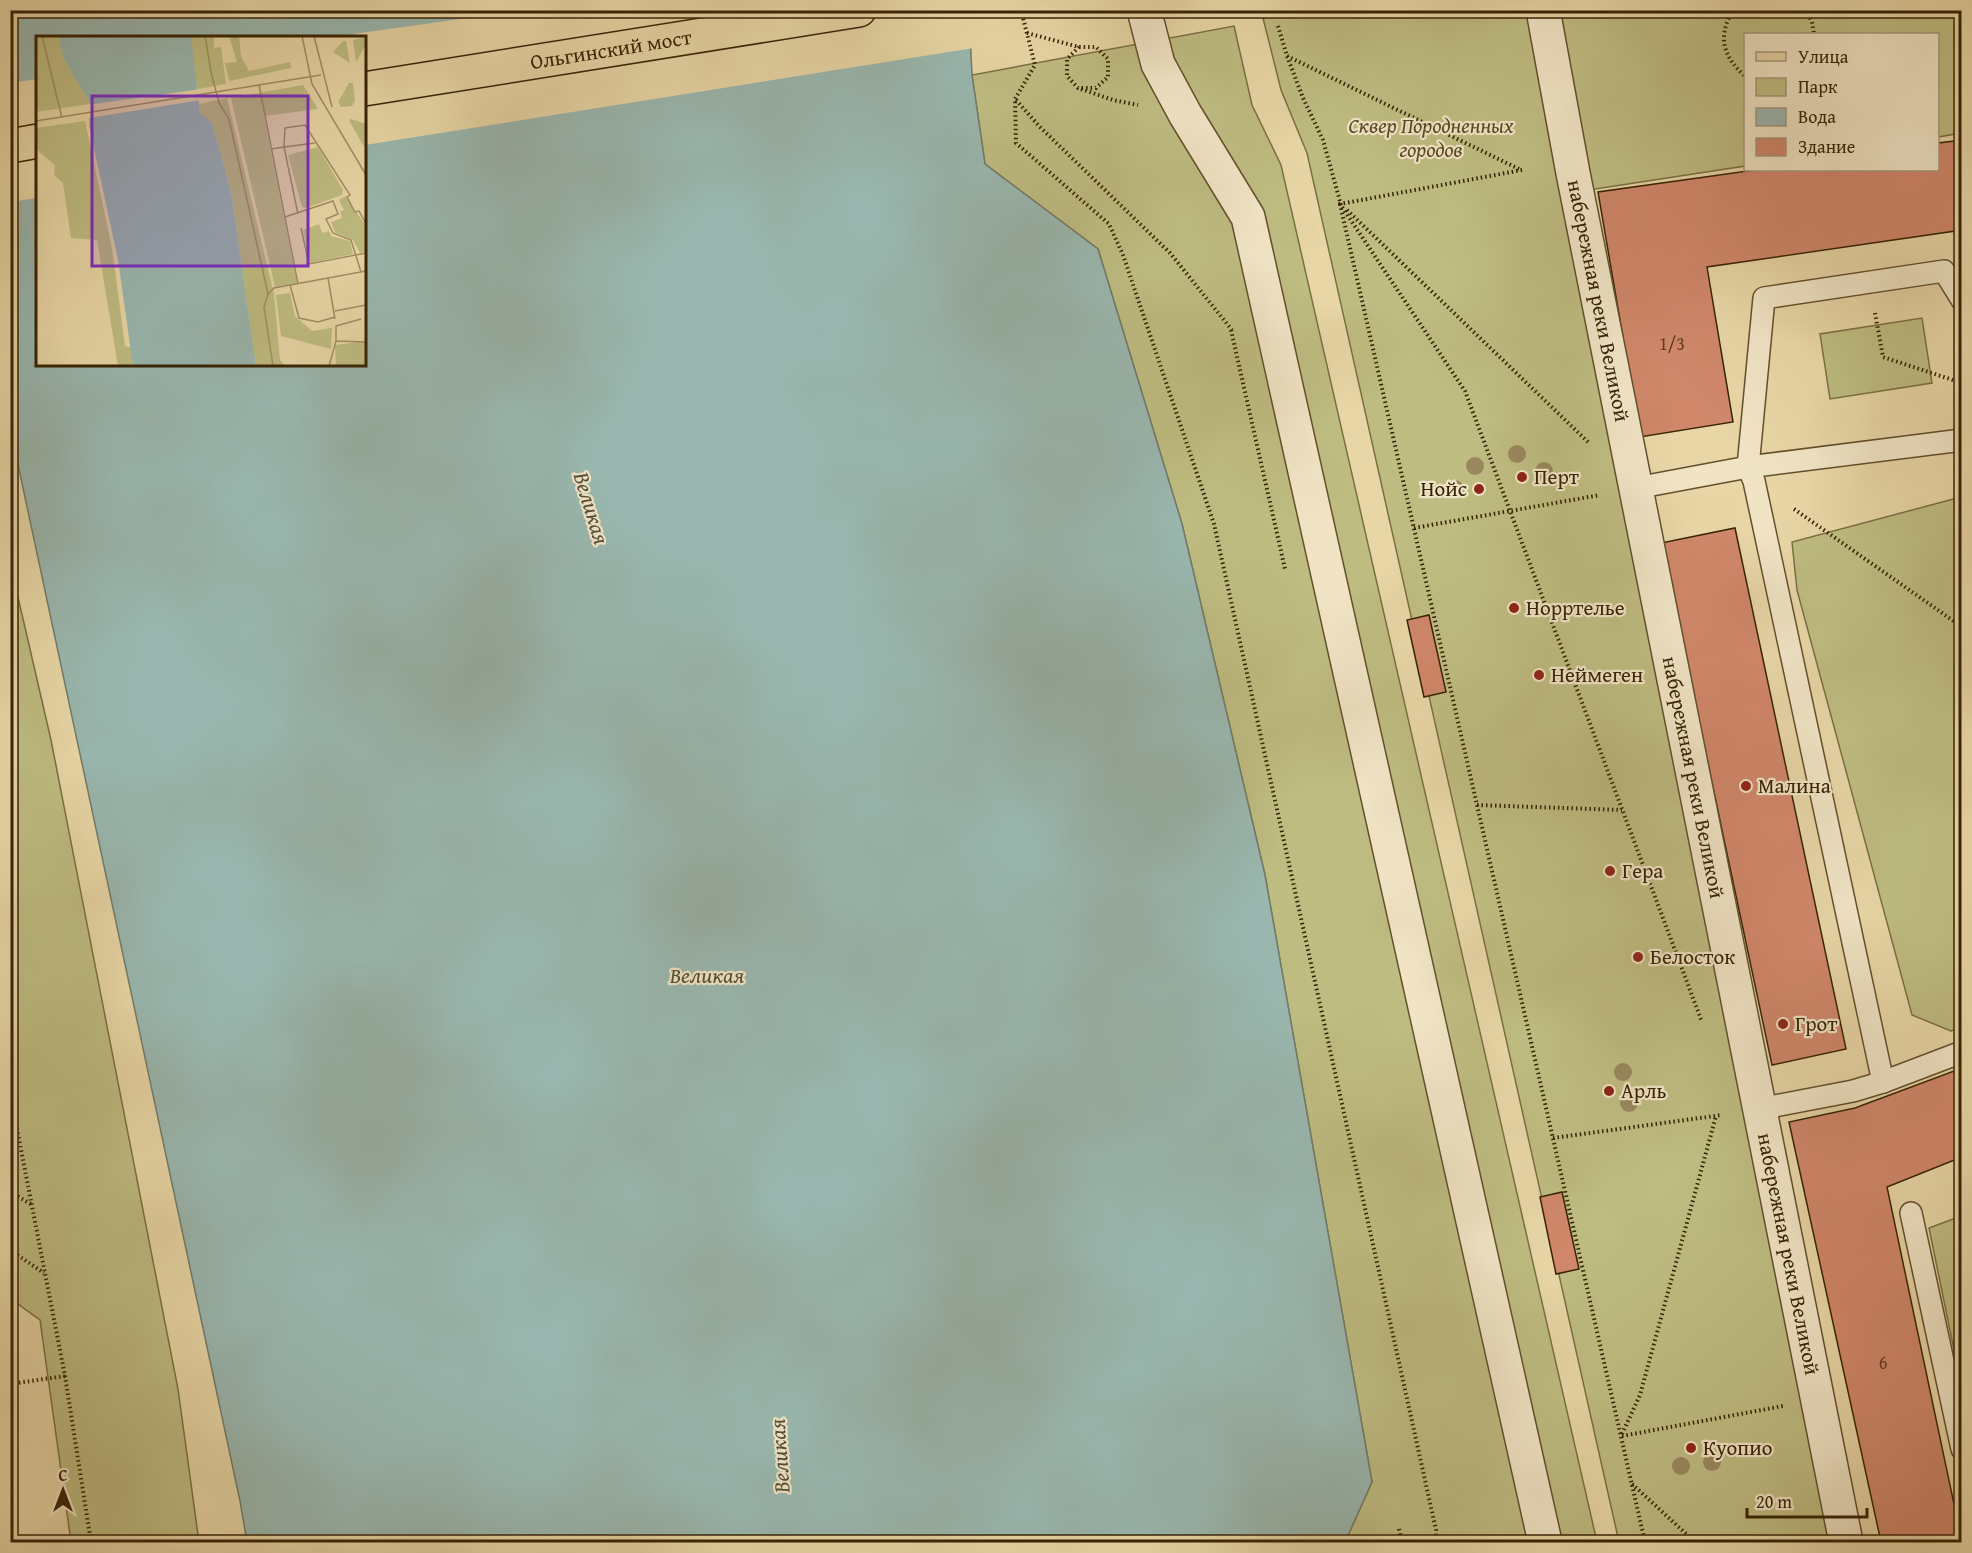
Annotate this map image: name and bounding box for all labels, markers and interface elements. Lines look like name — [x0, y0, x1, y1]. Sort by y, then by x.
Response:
street label: Ольгинский мост — [528, 21, 694, 77]
legend — [1744, 33, 1939, 171]
inset map — [36, 36, 366, 366]
text: Улица — [1798, 43, 1849, 70]
text: Парк — [1798, 73, 1838, 100]
text: Вода — [1798, 103, 1836, 130]
park label: Сквер Породненных городов — [1348, 110, 1514, 165]
text: Здание — [1798, 133, 1855, 160]
street label: набережная реки Великой — [1560, 177, 1638, 424]
house number: 1/3 — [1659, 330, 1685, 357]
place label: Перт — [1534, 461, 1579, 492]
water label: Великая — [566, 467, 618, 548]
marker: Перт — [1515, 470, 1529, 484]
place label: Нойс — [1421, 473, 1467, 504]
marker: Нойс — [1472, 482, 1486, 496]
place label: Норртелье — [1526, 592, 1625, 623]
marker: Норртелье — [1507, 601, 1521, 615]
street label: набережная реки Великой — [1655, 653, 1733, 901]
place label: Неймеген — [1551, 659, 1643, 690]
marker: Неймеген — [1532, 668, 1546, 682]
place label: Малина — [1758, 770, 1831, 801]
marker: Малина — [1739, 779, 1753, 793]
place label: Гера — [1622, 855, 1663, 886]
marker: Гера — [1603, 864, 1617, 878]
place label: Белосток — [1650, 941, 1735, 972]
marker: Белосток — [1631, 950, 1645, 964]
water label: Великая — [669, 959, 744, 991]
place label: Грот — [1795, 1008, 1837, 1039]
marker: Грот — [1776, 1017, 1790, 1031]
place label: Арль — [1621, 1075, 1667, 1106]
marker: Арль — [1602, 1084, 1616, 1098]
street label: набережная реки Великой — [1750, 1130, 1828, 1378]
house number: 6 — [1879, 1349, 1887, 1376]
water label: Великая — [760, 1418, 798, 1495]
place label: Куопио — [1703, 1432, 1772, 1463]
marker: Куопио — [1684, 1441, 1698, 1455]
north arrow — [33, 1460, 93, 1520]
text: С — [58, 1463, 68, 1487]
scale bar — [1747, 1481, 1867, 1519]
text: 20 m — [1756, 1488, 1792, 1515]

